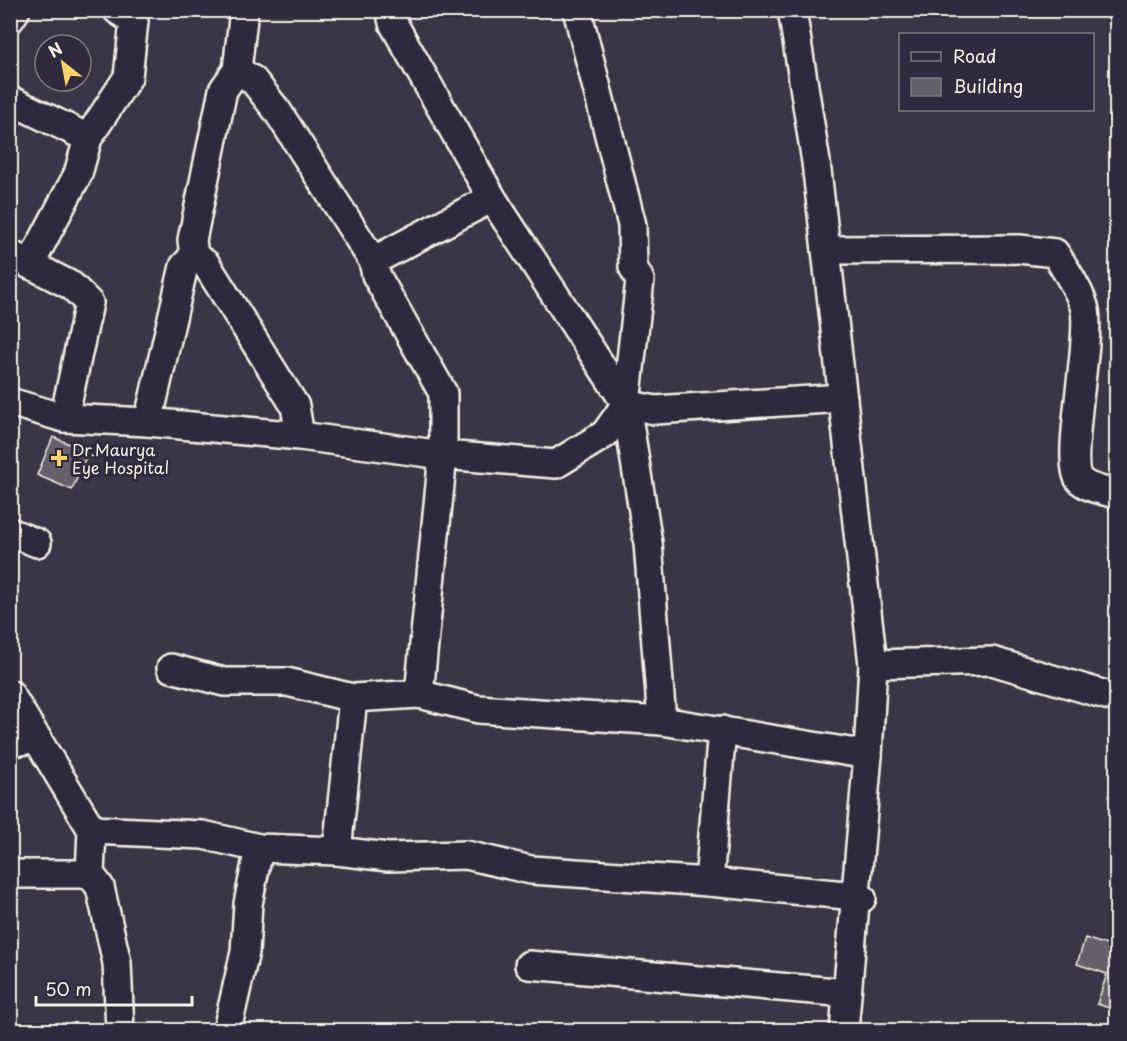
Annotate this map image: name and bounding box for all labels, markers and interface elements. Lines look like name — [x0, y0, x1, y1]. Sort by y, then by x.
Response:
north arrow — [33, 33, 93, 93]
legend — [899, 33, 1094, 111]
text: N — [43, 36, 66, 63]
text: Road — [953, 42, 997, 69]
text: Building — [953, 72, 1023, 99]
place label: Dr.Maurya Eye Hospital — [72, 437, 169, 479]
marker: Dr.Maurya Eye Hospital — [50, 449, 68, 467]
scale bar — [36, 969, 192, 1007]
text: 50 m — [45, 975, 92, 1002]

